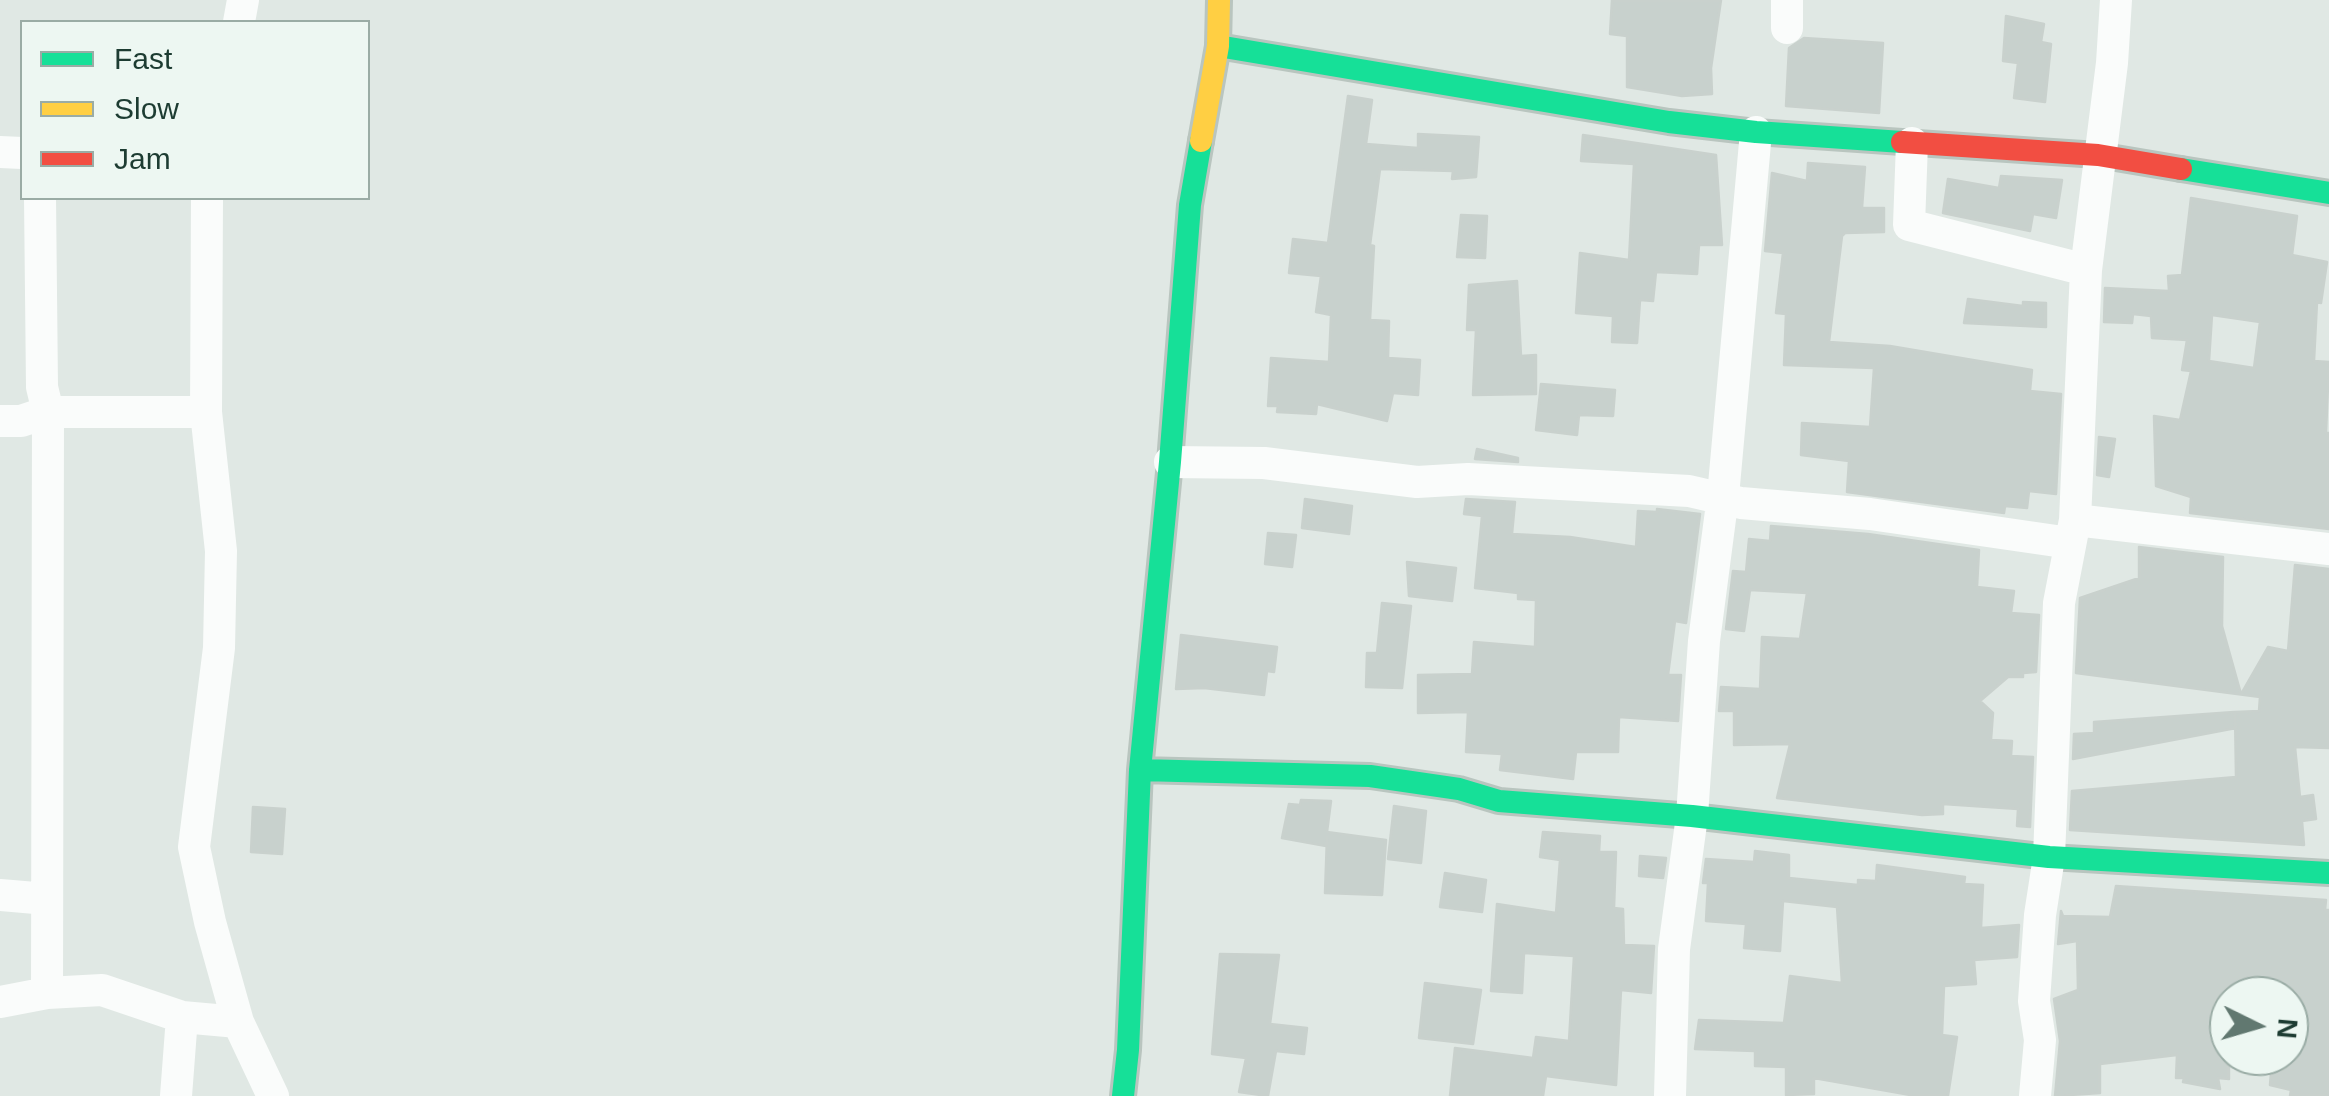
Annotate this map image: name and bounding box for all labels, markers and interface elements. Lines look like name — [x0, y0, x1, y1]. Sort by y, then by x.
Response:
legend — [20, 20, 370, 200]
text: Fast — [114, 42, 172, 75]
text: Slow — [114, 92, 179, 125]
text: Jam — [114, 142, 171, 175]
north arrow — [2209, 976, 2309, 1076]
text: N — [2271, 1017, 2304, 1040]

